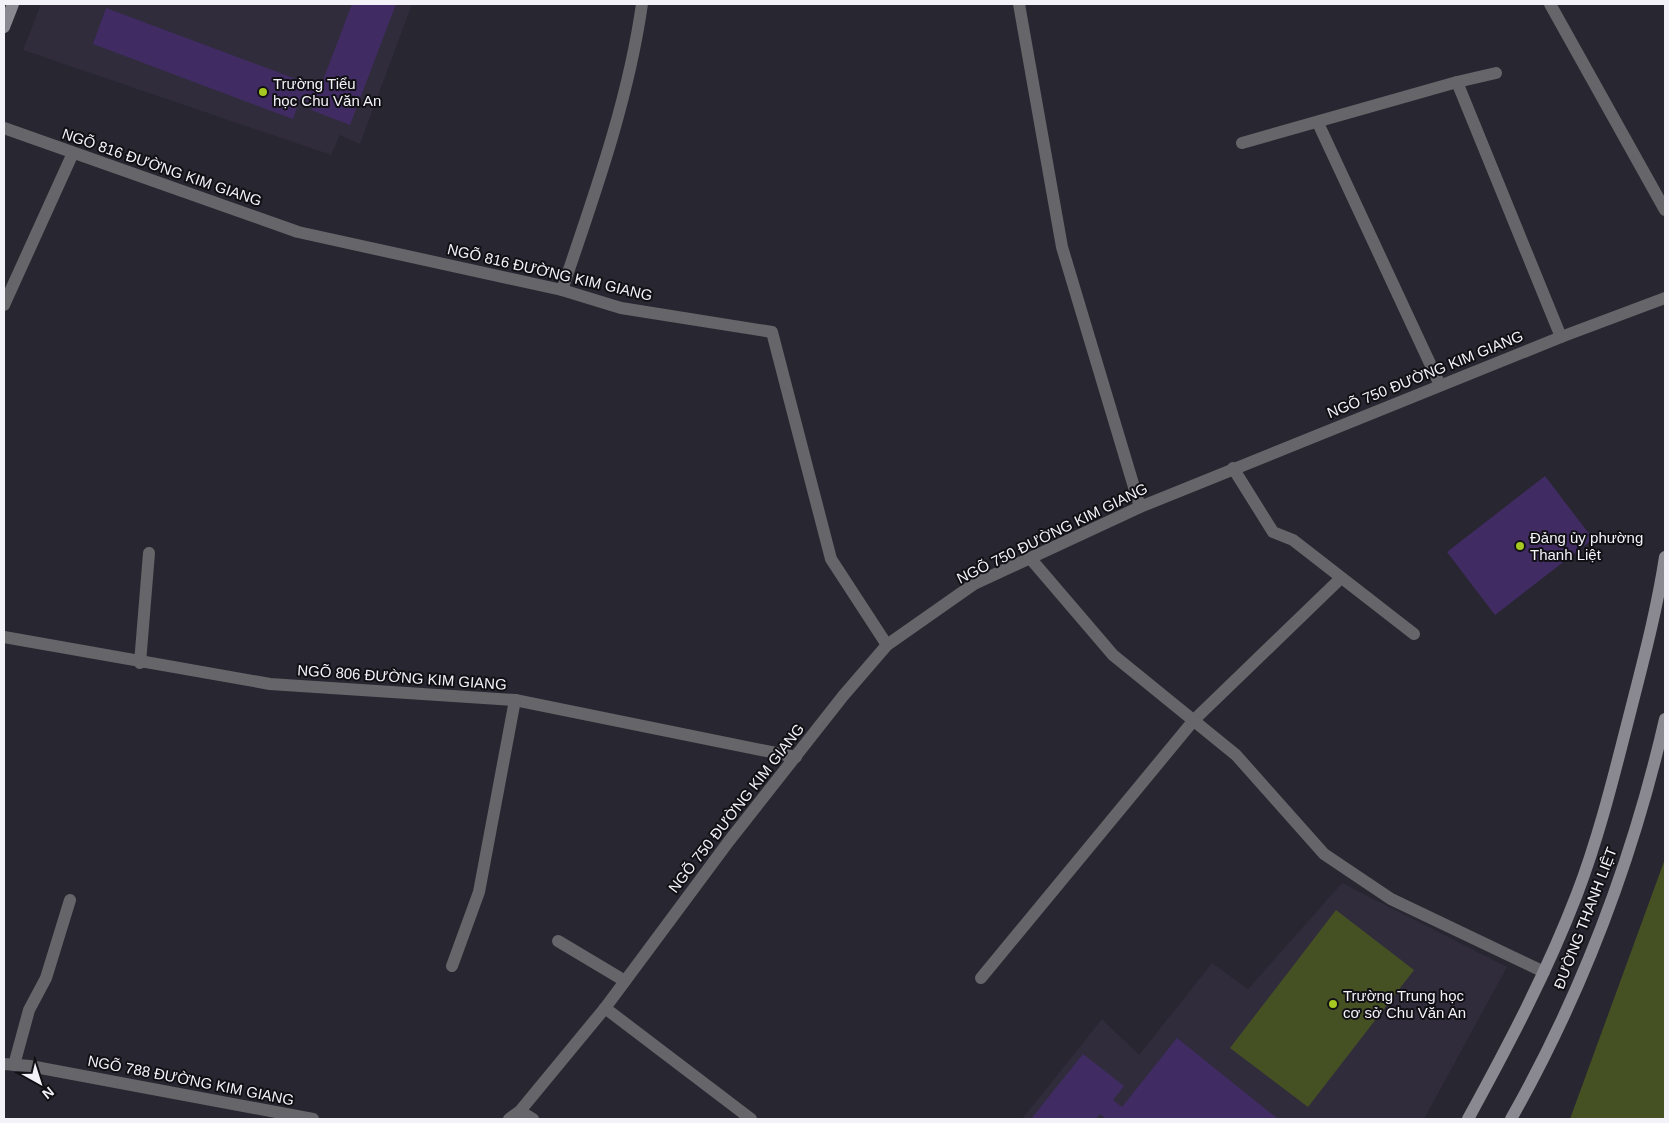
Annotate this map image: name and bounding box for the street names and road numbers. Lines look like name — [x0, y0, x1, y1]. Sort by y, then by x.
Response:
street label: NGÕ 816 ĐƯỜNG KIM GIANG — [60, 125, 264, 209]
street label: NGÕ 816 ĐƯỜNG KIM GIANG — [446, 240, 654, 304]
street label: NGÕ 750 ĐƯỜNG KIM GIANG — [1325, 327, 1525, 421]
street label: NGÕ 750 ĐƯỜNG KIM GIANG — [954, 479, 1150, 587]
street label: NGÕ 806 ĐƯỜNG KIM GIANG — [297, 661, 507, 693]
street label: NGÕ 750 ĐƯỜNG KIM GIANG — [665, 720, 807, 896]
street label: ĐƯỜNG THANH LIỆT — [1550, 845, 1620, 991]
street label: NGÕ 788 ĐƯỜNG KIM GIANG — [86, 1052, 296, 1108]

